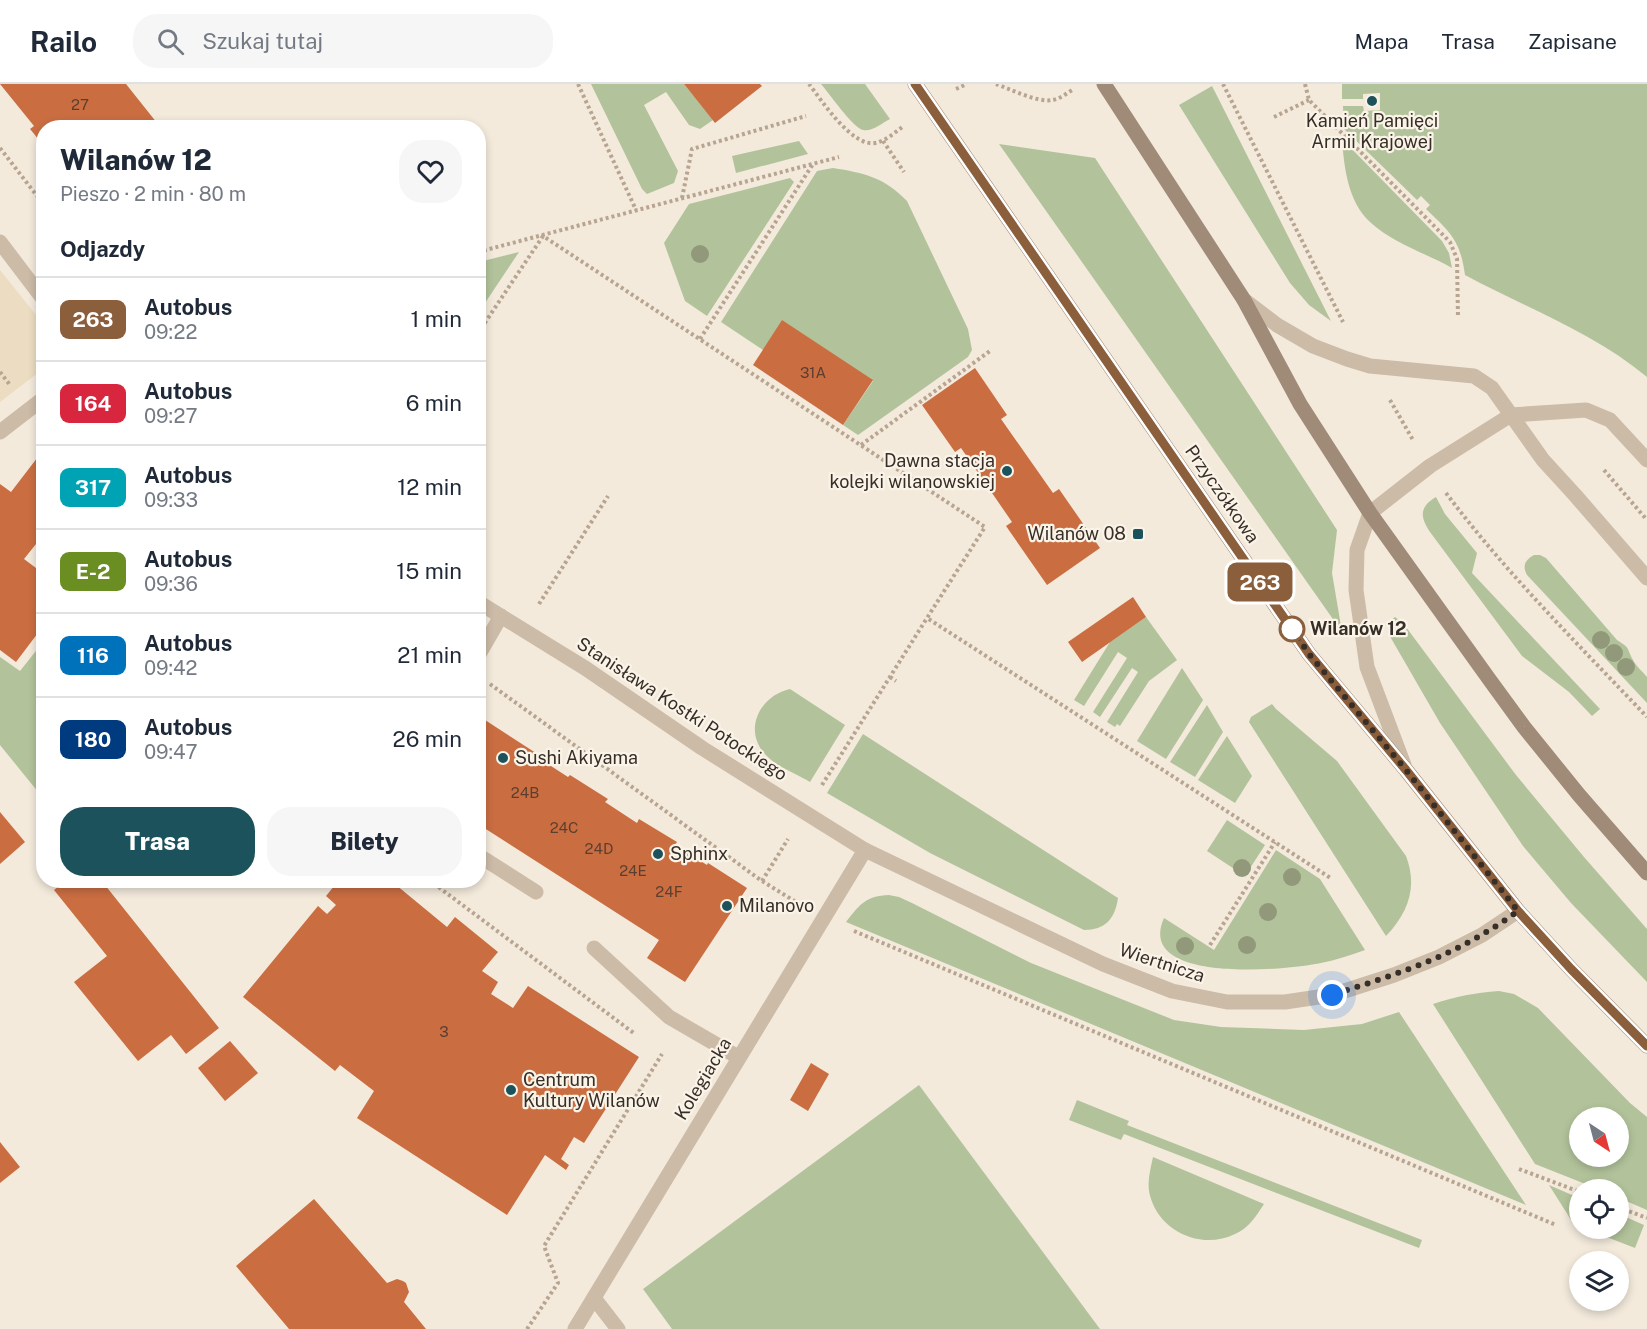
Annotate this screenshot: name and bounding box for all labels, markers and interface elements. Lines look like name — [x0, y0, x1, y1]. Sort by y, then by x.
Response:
search box — [133, 14, 553, 68]
text: Railo — [30, 25, 97, 58]
icon: search — [154, 25, 187, 58]
text: Szukaj tutaj — [202, 28, 323, 54]
text: Mapa — [1354, 29, 1409, 54]
text: Trasa — [1442, 29, 1495, 54]
text: Zapisane — [1528, 29, 1617, 54]
marker: Kamień Pamięci Armii Krajowej — [1365, 94, 1379, 108]
house number: 27 — [71, 96, 89, 113]
place label: Kamień Pamięci Armii Krajowej — [1306, 110, 1438, 152]
button: heart — [399, 140, 462, 203]
text: Wilanów 12 — [60, 143, 212, 176]
text: Pieszo · 2 min · 80 m — [60, 182, 246, 206]
text: Odjazdy — [60, 236, 145, 262]
text: Autobus — [144, 294, 232, 320]
text: 1 min — [410, 306, 462, 332]
text: 263 — [72, 307, 114, 332]
text: 09:22 — [144, 320, 197, 344]
house number: 31A — [800, 364, 826, 381]
text: Autobus — [144, 378, 232, 404]
text: 6 min — [406, 390, 462, 416]
text: 164 — [75, 391, 111, 416]
text: 09:27 — [144, 404, 197, 428]
street label: Przyczółkowa — [1181, 441, 1264, 547]
place label: Dawna stacja kolejki wilanowskiej — [829, 450, 995, 492]
text: Autobus — [144, 462, 232, 488]
marker: Dawna stacja kolejki wilanowskiej — [1000, 464, 1014, 478]
text: 12 min — [397, 474, 462, 500]
text: 317 — [75, 475, 111, 500]
text: 09:33 — [144, 488, 198, 512]
place label: Wilanów 08 — [1028, 523, 1126, 544]
marker: Wilanów 08 — [1131, 527, 1145, 541]
text: Autobus — [144, 546, 232, 572]
text: 15 min — [396, 558, 462, 584]
text: E-2 — [76, 559, 110, 584]
line badge: 263 — [1226, 562, 1294, 602]
text: 263 — [1239, 570, 1281, 595]
text: 09:36 — [144, 572, 198, 596]
marker: Wilanów 12 — [1279, 616, 1305, 642]
place label: Wilanów 12 — [1310, 618, 1406, 639]
text: Autobus — [144, 630, 232, 656]
street label: Stanisława Kostki Potockiego — [573, 633, 791, 785]
text: 21 min — [397, 642, 462, 668]
text: 116 — [77, 643, 109, 668]
text: 09:42 — [144, 656, 197, 680]
text: Autobus — [144, 714, 232, 740]
text: 26 min — [393, 726, 462, 752]
text: 180 — [75, 727, 111, 752]
text: 09:47 — [144, 740, 198, 764]
place label: Sushi Akiyama — [515, 747, 638, 768]
marker: Sushi Akiyama — [496, 751, 510, 765]
house number: 24B — [511, 784, 539, 801]
button: Trasa — [60, 807, 255, 876]
button: Bilety — [267, 807, 462, 876]
house number: 24C — [550, 819, 578, 836]
house number: 24D — [585, 840, 613, 857]
place label: Sphinx — [670, 843, 728, 864]
marker: Sphinx — [651, 847, 665, 861]
house number: 24E — [619, 862, 647, 879]
house number: 24F — [655, 883, 683, 900]
place label: Milanovo — [739, 895, 814, 916]
marker: Milanovo — [720, 899, 734, 913]
street label: Wiertnicza — [1117, 939, 1208, 986]
your location — [1317, 980, 1347, 1010]
house number: 3 — [439, 1023, 449, 1040]
street label: Kolegiacka — [670, 1034, 735, 1124]
place label: Centrum Kultury Wilanów — [523, 1069, 660, 1111]
marker: Centrum Kultury Wilanów — [504, 1083, 518, 1097]
north arrow — [1569, 1107, 1629, 1167]
map controls — [1569, 1107, 1629, 1311]
button: locate — [1569, 1179, 1629, 1239]
button: layers — [1569, 1251, 1629, 1311]

